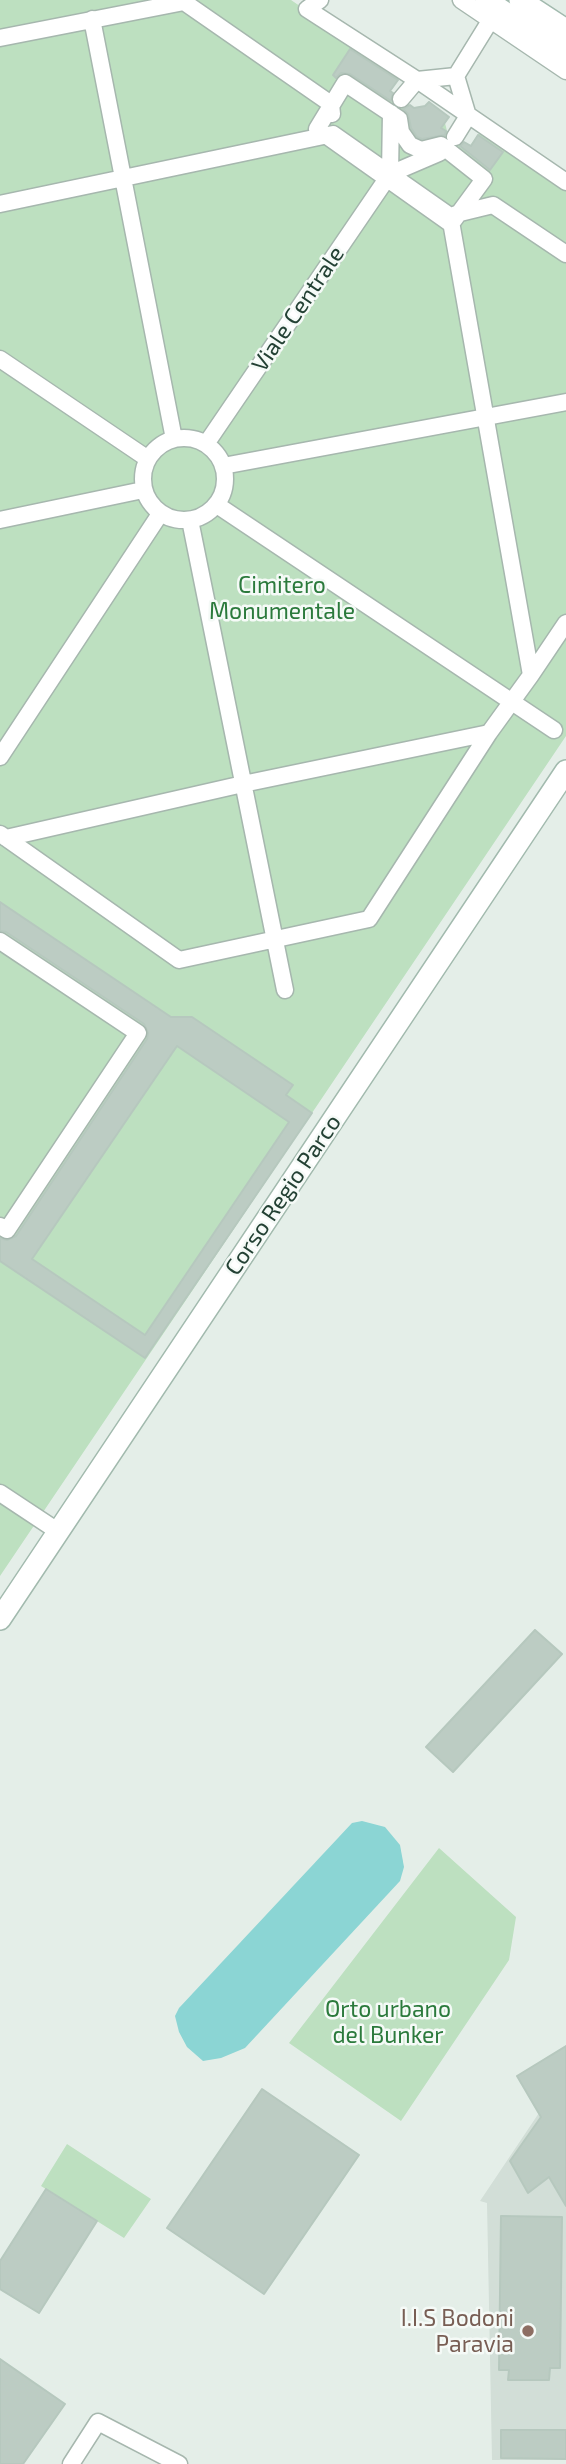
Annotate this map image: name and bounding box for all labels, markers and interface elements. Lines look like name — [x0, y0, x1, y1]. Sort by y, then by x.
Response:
street label: Viale Centrale — [246, 241, 350, 377]
park label: Cimitero Monumentale — [209, 571, 355, 625]
street label: Corso Regio Parco — [219, 1110, 347, 1280]
park label: Orto urbano del Bunker — [325, 1995, 451, 2049]
place label: I.I.S Bodoni Paravia — [401, 2304, 514, 2358]
marker: I.I.S Bodoni Paravia — [520, 2323, 536, 2339]

